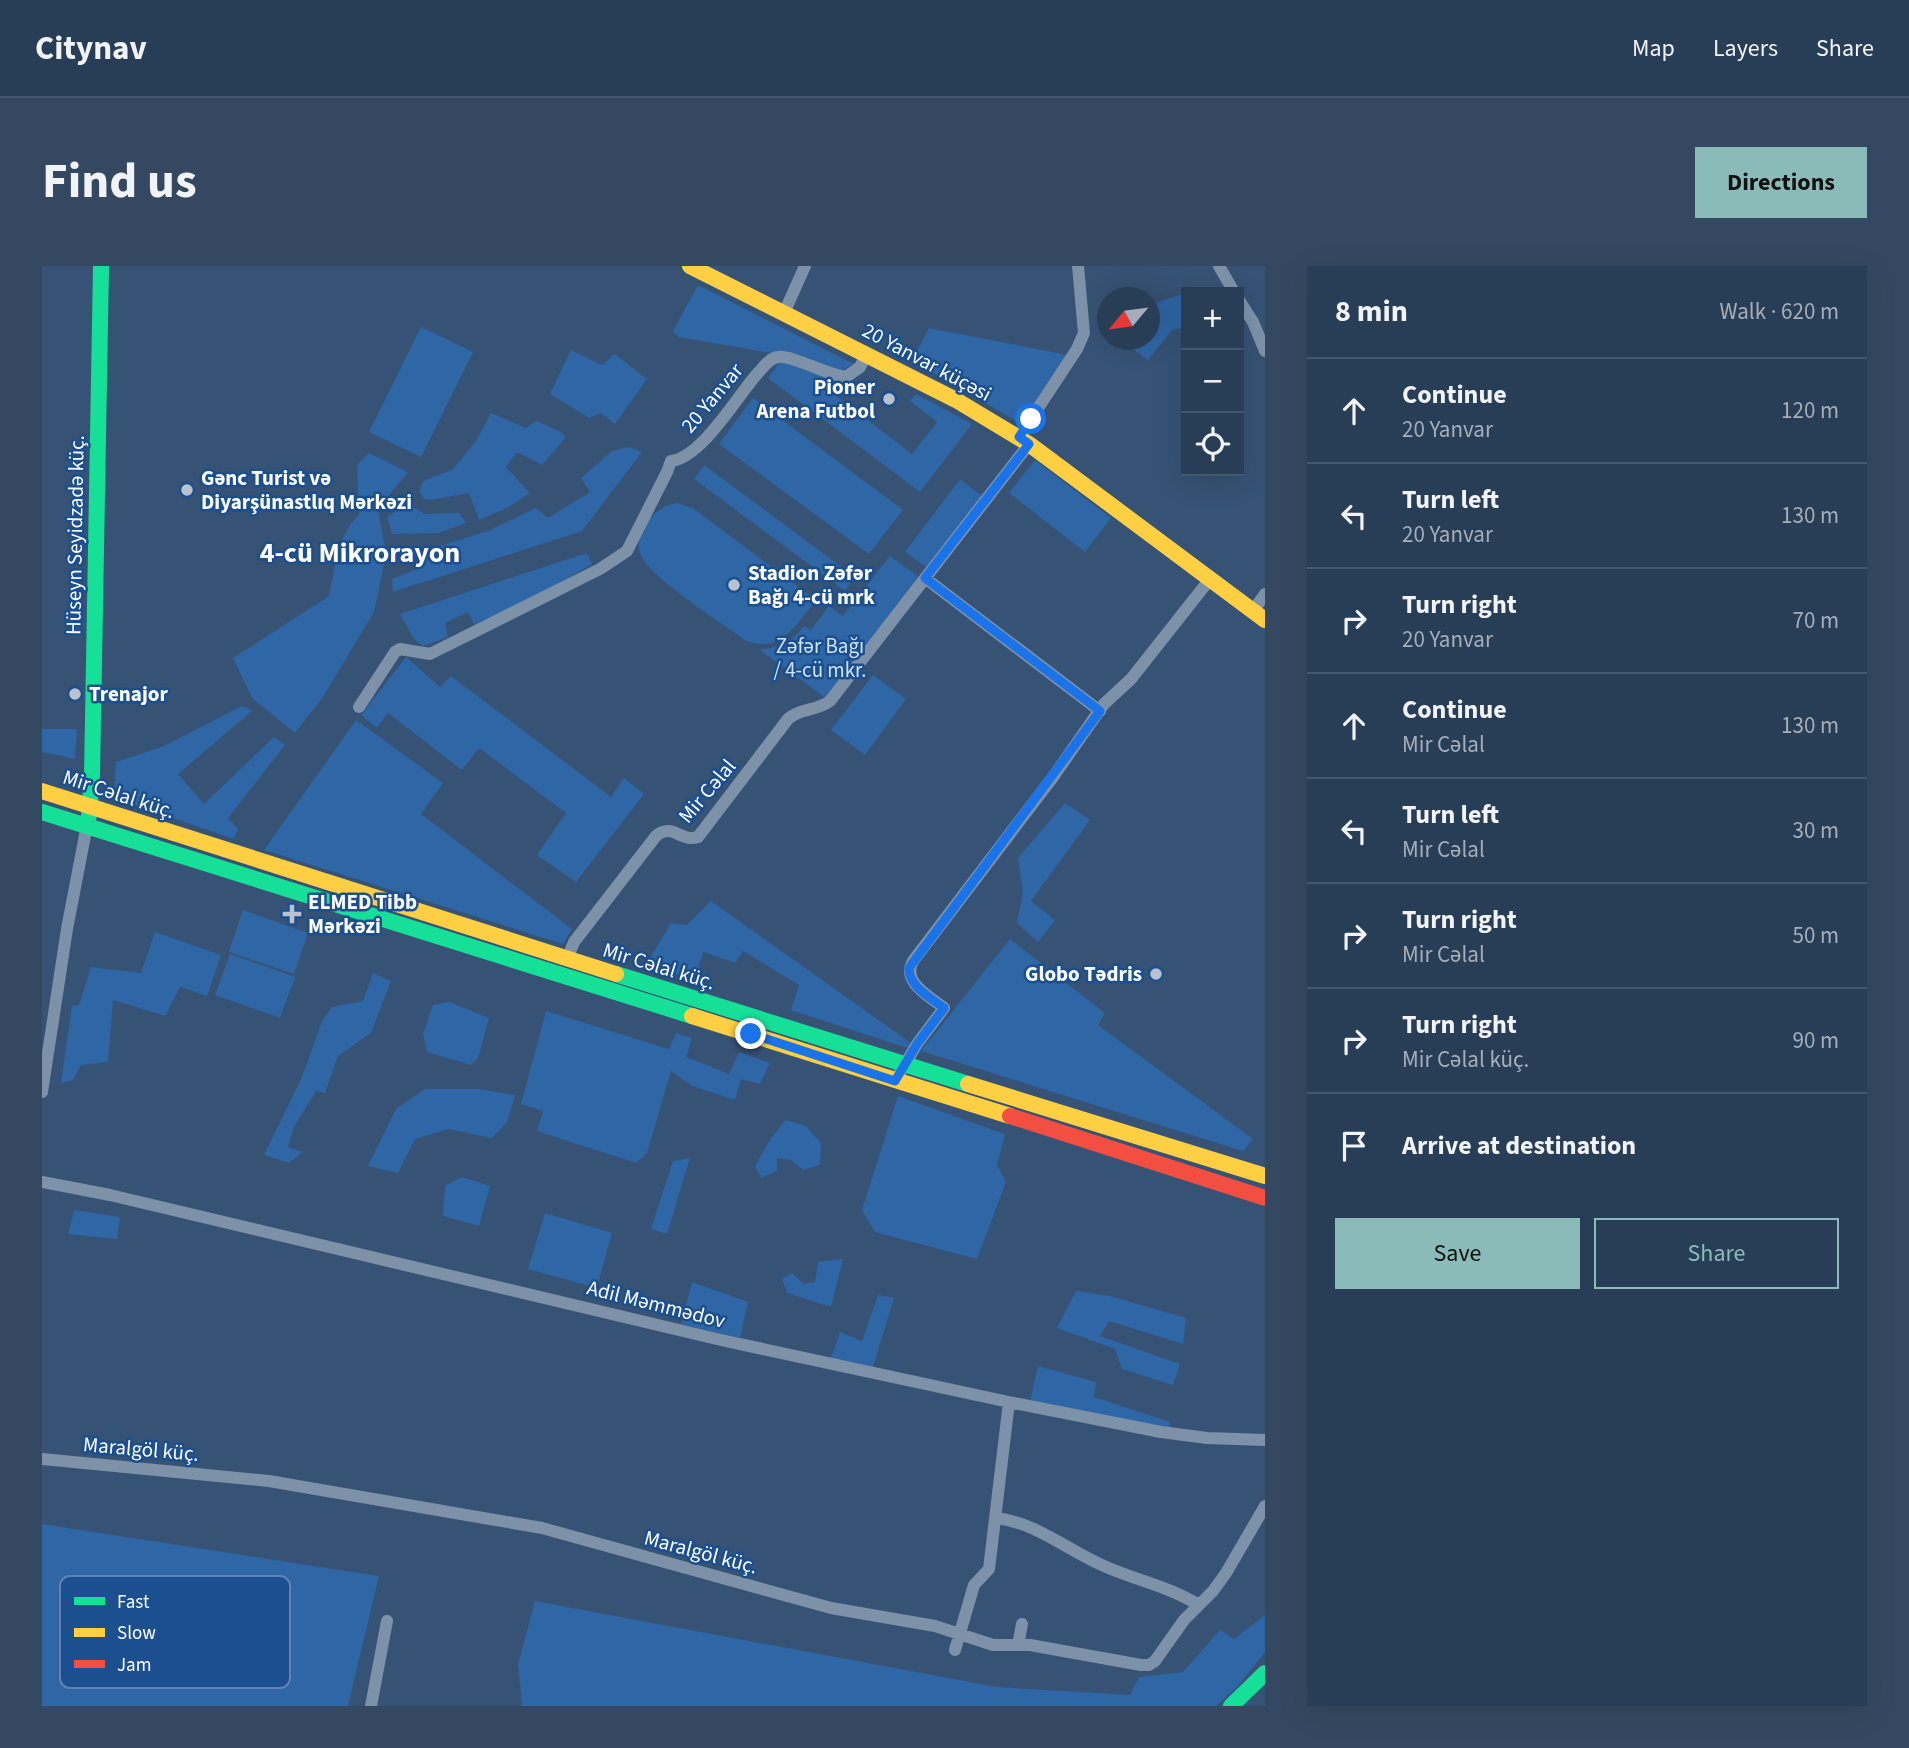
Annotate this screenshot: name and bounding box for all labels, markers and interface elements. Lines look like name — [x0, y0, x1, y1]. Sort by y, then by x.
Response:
text: Citynav — [35, 25, 147, 72]
text: Map — [1632, 31, 1675, 66]
text: Layers — [1713, 31, 1778, 66]
text: Share — [1816, 31, 1874, 66]
text: Find us — [42, 147, 197, 217]
button: Directions — [1695, 147, 1867, 218]
north arrow — [1097, 287, 1160, 350]
map controls — [1181, 287, 1244, 476]
button: + — [1181, 287, 1244, 350]
text: 8 min — [1335, 290, 1408, 333]
text: Walk · 620 m — [1720, 295, 1839, 328]
street label: 20 Yanvar küçəsi — [857, 315, 997, 409]
button: − — [1181, 350, 1244, 413]
street label: 20 Yanvar — [674, 356, 751, 439]
place label: Pioner Arena Futbol — [755, 372, 876, 426]
text: Continue — [1402, 376, 1507, 413]
marker: Pioner Arena Futbol — [881, 391, 897, 407]
icon: ahead — [1335, 392, 1373, 430]
text: 120 m — [1781, 394, 1839, 427]
route start — [1015, 403, 1046, 434]
button: locate — [1181, 413, 1244, 476]
text: 20 Yanvar — [1402, 413, 1493, 446]
street label: Hüseyn Seyidzadə küç. — [58, 435, 92, 635]
place label: Gənc Turist və Diyarşünastlıq Mərkəzi — [201, 463, 412, 517]
text: Turn left — [1402, 481, 1499, 518]
marker: Gənc Turist və Diyarşünastlıq Mərkəzi — [179, 482, 195, 498]
icon: left — [1335, 497, 1373, 535]
text: 130 m — [1781, 499, 1839, 532]
text: 20 Yanvar — [1402, 518, 1493, 551]
district label: 4-cü Mikrorayon — [260, 533, 460, 573]
place label: Stadion Zəfər Bağı 4-cü mrk — [748, 558, 875, 612]
marker: Stadion Zəfər Bağı 4-cü mrk — [726, 577, 742, 593]
text: Turn right — [1402, 586, 1517, 623]
icon: right — [1335, 602, 1373, 640]
text: 70 m — [1792, 604, 1839, 637]
text: 20 Yanvar — [1402, 623, 1493, 656]
park label: Zəfər Bağı / 4-cü mkr. — [774, 631, 866, 685]
place label: Trenajor — [89, 679, 168, 709]
marker: Trenajor — [67, 686, 83, 702]
text: Continue — [1402, 691, 1507, 728]
icon: ahead — [1335, 707, 1373, 745]
text: 130 m — [1781, 709, 1839, 742]
text: Mir Cəlal — [1402, 728, 1485, 761]
street label: Mir Cəlal — [671, 752, 743, 830]
street label: Mir Cəlal küç. — [59, 762, 179, 826]
text: Turn left — [1402, 796, 1499, 833]
icon: left — [1335, 812, 1373, 850]
text: 30 m — [1792, 814, 1839, 847]
text: Mir Cəlal — [1402, 833, 1485, 866]
place label: ELMED Tibb Mərkəzi — [308, 887, 417, 941]
text: Turn right — [1402, 901, 1517, 938]
marker: ELMED Tibb Mərkəzi — [282, 904, 302, 924]
icon: right — [1335, 917, 1373, 955]
text: 50 m — [1792, 919, 1839, 952]
street label: Mir Cəlal küç. — [599, 935, 719, 997]
text: Mir Cəlal — [1402, 938, 1485, 971]
place label: Globo Tədris — [1025, 959, 1142, 989]
marker: Globo Tədris — [1148, 966, 1164, 982]
text: Turn right — [1402, 1006, 1517, 1043]
route end — [735, 1018, 766, 1049]
icon: right — [1335, 1022, 1373, 1060]
text: 90 m — [1792, 1024, 1839, 1057]
text: Mir Cəlal küç. — [1402, 1043, 1529, 1076]
icon: arrive — [1335, 1127, 1373, 1165]
text: Arrive at destination — [1402, 1127, 1636, 1164]
button: Save — [1335, 1218, 1580, 1289]
button: Share — [1594, 1218, 1839, 1289]
street label: Adil Məmmədov — [584, 1272, 728, 1336]
street label: Maralgöl küç. — [82, 1429, 200, 1469]
street label: Maralgöl küç. — [641, 1522, 761, 1582]
legend — [60, 1576, 290, 1688]
text: Fast — [117, 1589, 150, 1616]
text: Slow — [117, 1620, 156, 1647]
text: Jam — [117, 1652, 151, 1679]

